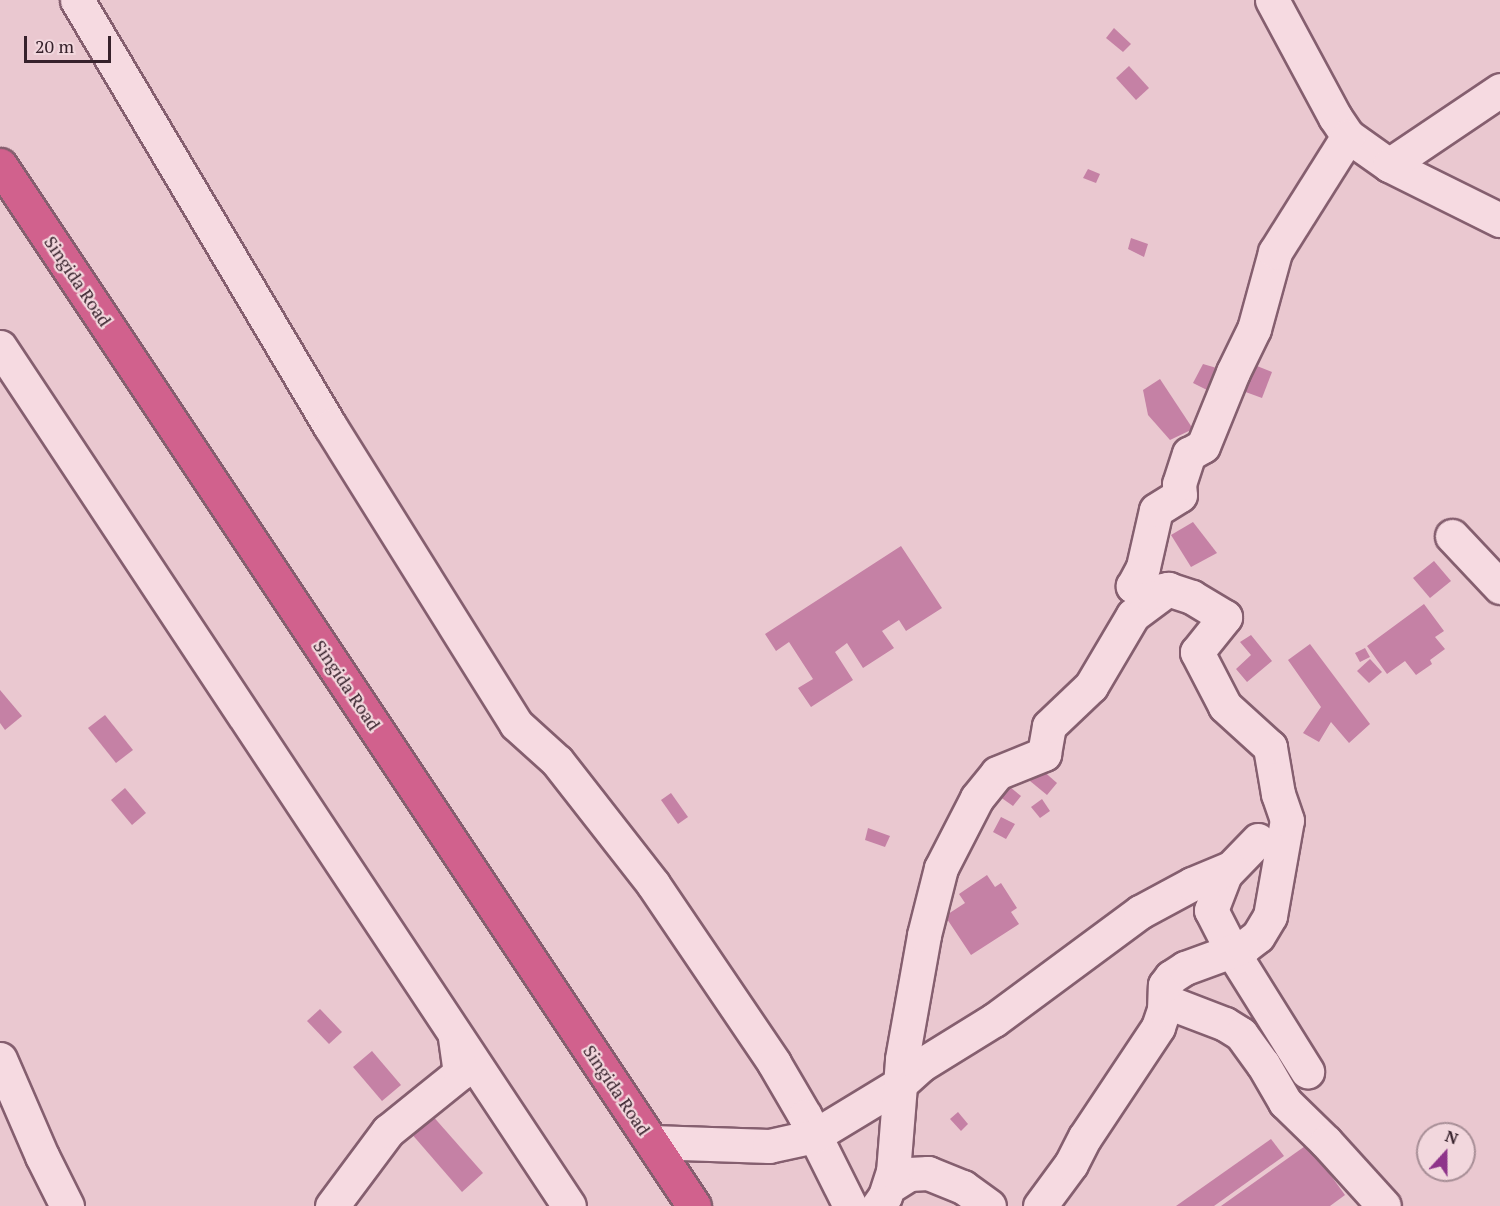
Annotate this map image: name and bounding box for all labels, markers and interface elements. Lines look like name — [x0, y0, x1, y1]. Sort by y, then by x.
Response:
scale bar — [27, 24, 114, 62]
text: 20 m — [35, 34, 74, 58]
street label: Singida Road — [40, 232, 116, 330]
street label: Singida Road — [309, 636, 385, 734]
street label: Singida Road — [579, 1041, 655, 1139]
north arrow — [1416, 1122, 1476, 1182]
text: N — [1442, 1125, 1461, 1150]

